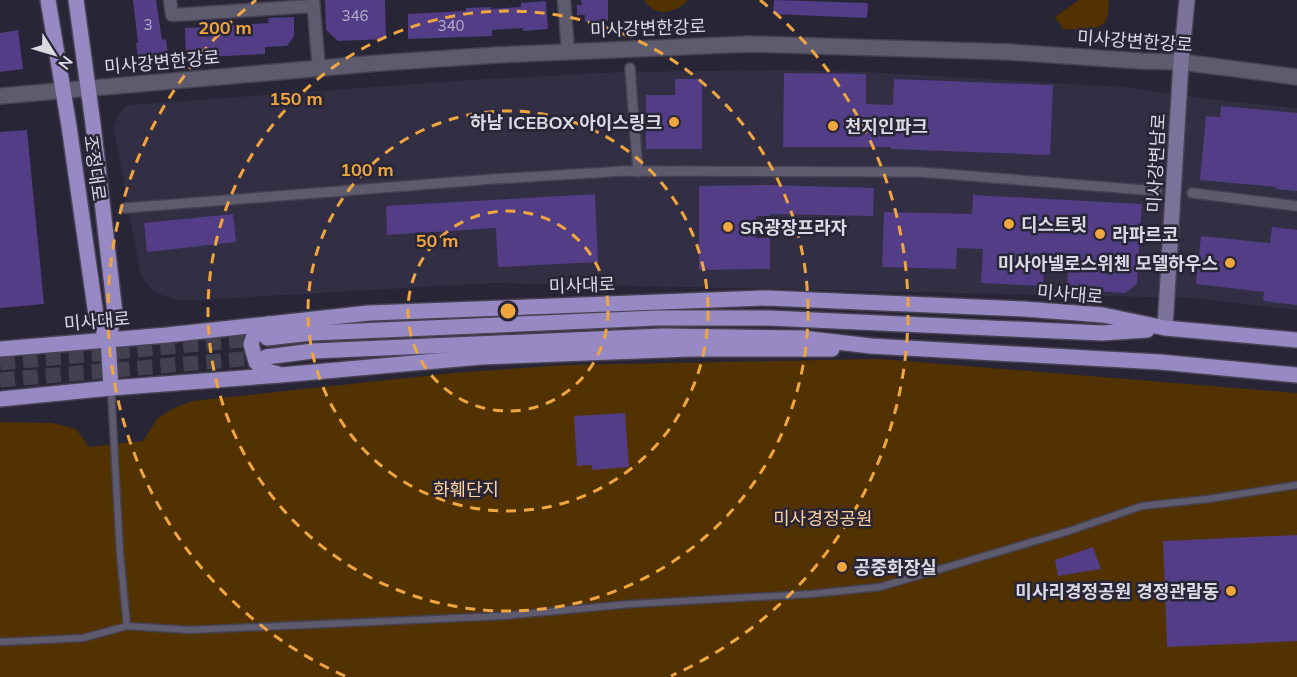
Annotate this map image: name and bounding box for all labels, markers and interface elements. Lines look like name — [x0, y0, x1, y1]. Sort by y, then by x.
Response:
house number: 346 — [341, 6, 369, 25]
street label: 미사강변한강로 — [590, 14, 706, 42]
house number: 3 — [143, 15, 153, 34]
text: 200 m — [198, 16, 252, 39]
house number: 340 — [437, 16, 465, 35]
north arrow — [24, 24, 84, 84]
street label: 미사강변한강로 — [1076, 25, 1194, 57]
street label: 미사강변한강로 — [103, 45, 221, 79]
text: N — [54, 52, 78, 74]
text: 150 m — [269, 87, 323, 110]
place label: 하남 ICEBOX 아이스링크 — [470, 111, 662, 134]
street label: 미사강변남로 — [1142, 113, 1170, 213]
marker: 하남 ICEBOX 아이스링크 — [667, 115, 681, 129]
place label: 천지인파크 — [845, 115, 928, 138]
marker: 천지인파크 — [826, 119, 840, 133]
street label: 조정대로 — [79, 134, 111, 202]
text: 100 m — [340, 158, 394, 181]
place label: 디스트릿 — [1021, 213, 1087, 236]
place label: SR광장프라자 — [740, 216, 847, 239]
marker: 디스트릿 — [1002, 217, 1016, 231]
marker: SR광장프라자 — [721, 220, 735, 234]
place label: 라파르코 — [1112, 223, 1178, 246]
marker: 라파르코 — [1093, 227, 1107, 241]
text: 50 m — [416, 229, 458, 252]
place label: 미사아넬로스위첸 모델하우스 — [998, 252, 1218, 275]
marker: 미사아넬로스위첸 모델하우스 — [1223, 256, 1237, 270]
street label: 미사대로 — [548, 272, 616, 298]
street label: 미사대로 — [1036, 280, 1104, 308]
centre of rings — [498, 301, 518, 321]
street label: 미사대로 — [63, 307, 131, 335]
park label: 화훼단지 — [433, 478, 499, 501]
park label: 미사경정공원 — [773, 507, 873, 530]
place label: 공중화장실 — [854, 556, 937, 579]
marker: 공중화장실 — [835, 560, 849, 574]
place label: 미사리경정공원 경정관람동 — [1015, 580, 1219, 603]
marker: 미사리경정공원 경정관람동 — [1224, 584, 1238, 598]

